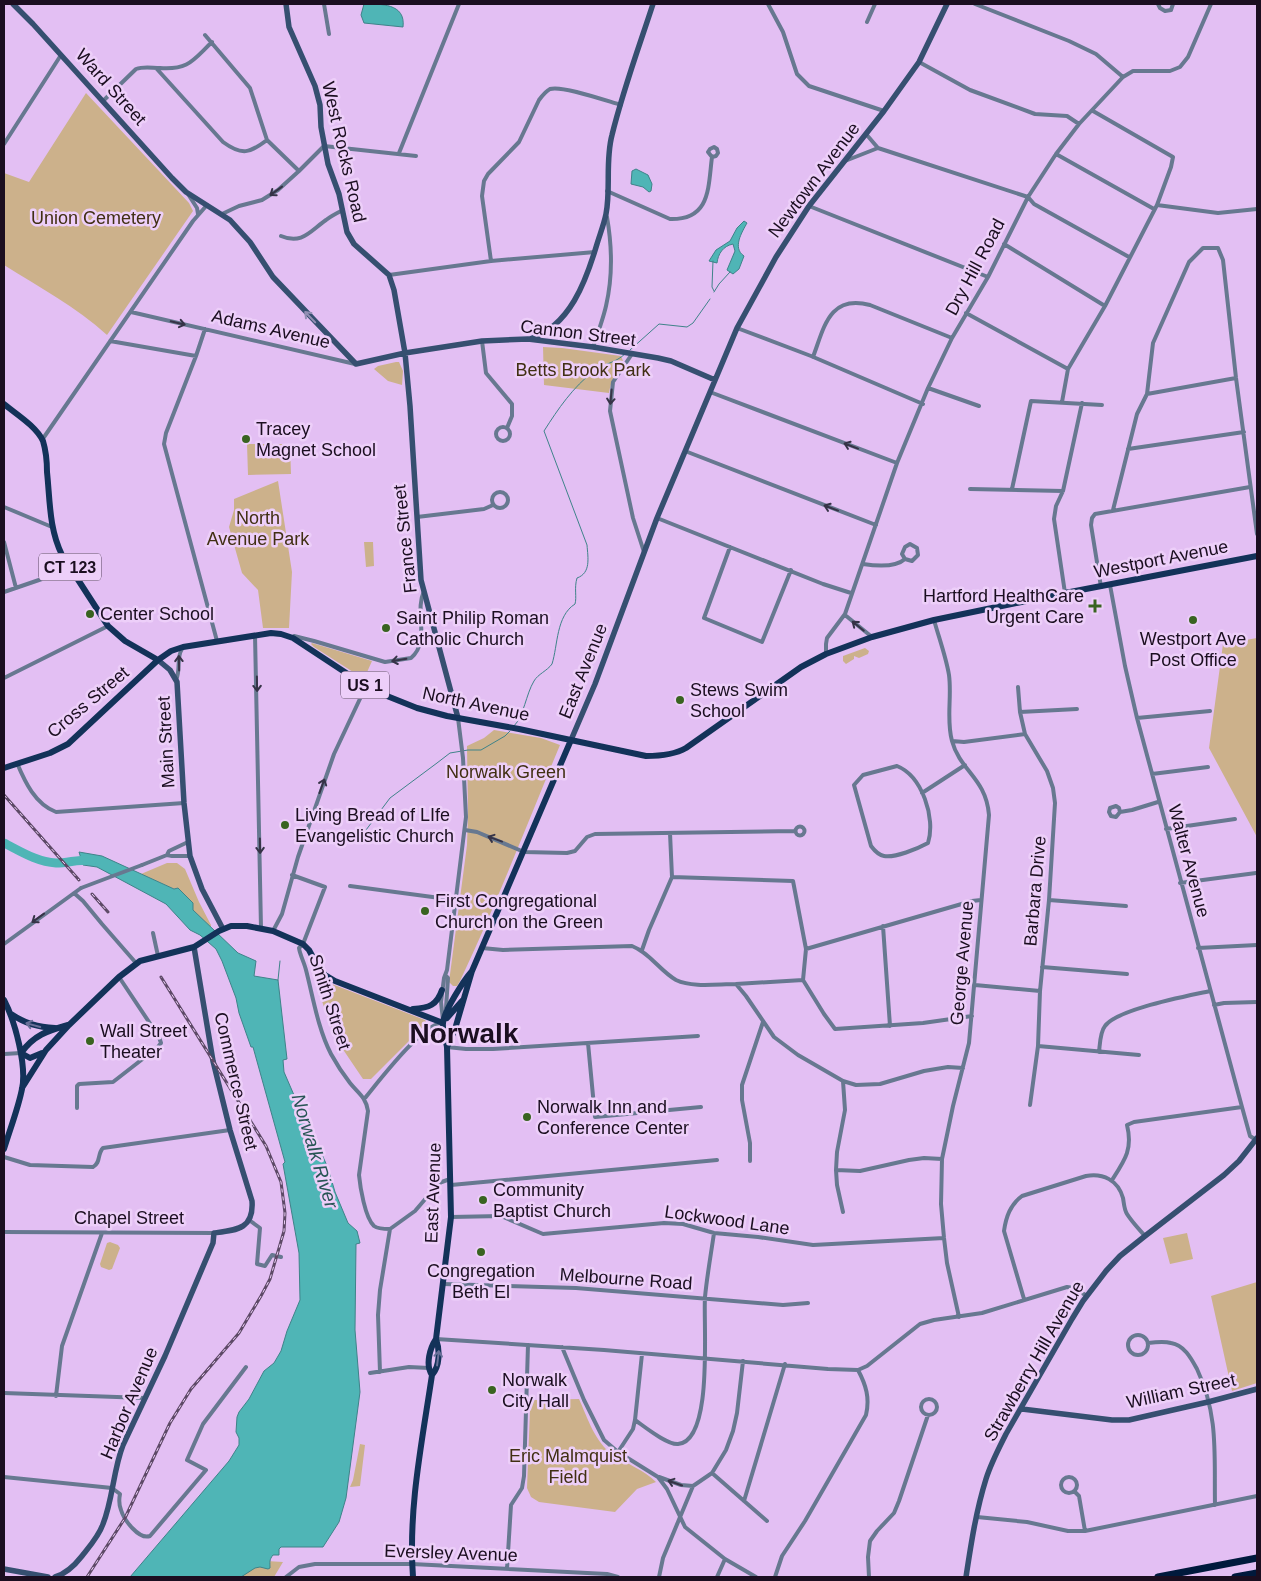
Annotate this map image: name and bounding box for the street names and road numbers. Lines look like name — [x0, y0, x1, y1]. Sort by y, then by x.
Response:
street label: Ward Street — [72, 45, 150, 129]
street label: West Rocks Road — [318, 80, 370, 224]
street label: Newtown Avenue — [764, 119, 864, 241]
street label: Dry Hill Road — [941, 215, 1009, 319]
street label: Adams Avenue — [210, 306, 332, 352]
street label: Cannon Street — [519, 316, 637, 350]
street label: France Street — [389, 484, 421, 594]
street label: Westport Avenue — [1092, 536, 1230, 582]
road number: CT 123 — [39, 554, 101, 580]
street label: East Avenue — [555, 621, 611, 721]
street label: Cross Street — [43, 662, 133, 742]
road number: US 1 — [341, 672, 389, 698]
street label: North Avenue — [421, 683, 531, 725]
street label: Main Street — [154, 696, 178, 788]
street label: Walter Avenue — [1164, 802, 1214, 920]
street label: Barbara Drive — [1020, 835, 1050, 947]
street label: George Avenue — [947, 900, 977, 1026]
street label: Smith Street — [305, 952, 355, 1052]
street label: Commerce Street — [210, 1010, 262, 1152]
street label: East Avenue — [421, 1142, 445, 1244]
street label: Lockwood Lane — [663, 1201, 791, 1239]
street label: Chapel Street — [74, 1208, 184, 1228]
street label: Melbourne Road — [559, 1264, 693, 1294]
street label: Strawberry Hill Avenue — [980, 1277, 1088, 1445]
street label: Harbor Avenue — [96, 1344, 162, 1462]
street label: William Street — [1125, 1370, 1237, 1412]
street label: Eversley Avenue — [384, 1541, 518, 1565]

